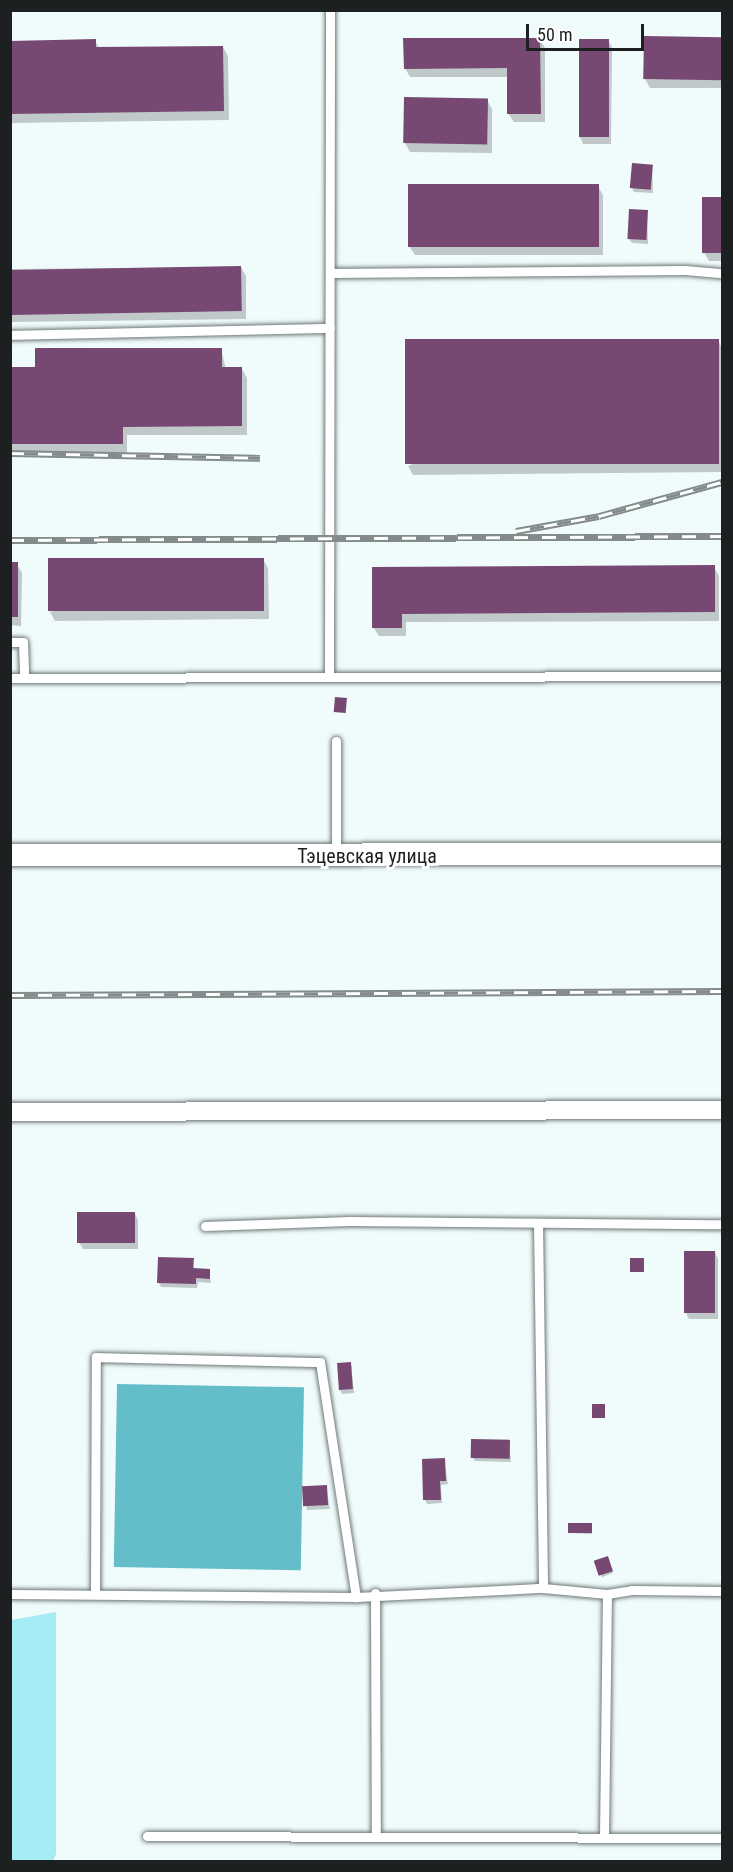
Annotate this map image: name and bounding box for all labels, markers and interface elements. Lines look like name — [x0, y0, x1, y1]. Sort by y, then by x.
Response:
scale bar — [529, 12, 648, 50]
text: 50 m — [537, 24, 572, 45]
street label: Тэцевская улица — [297, 844, 437, 868]

